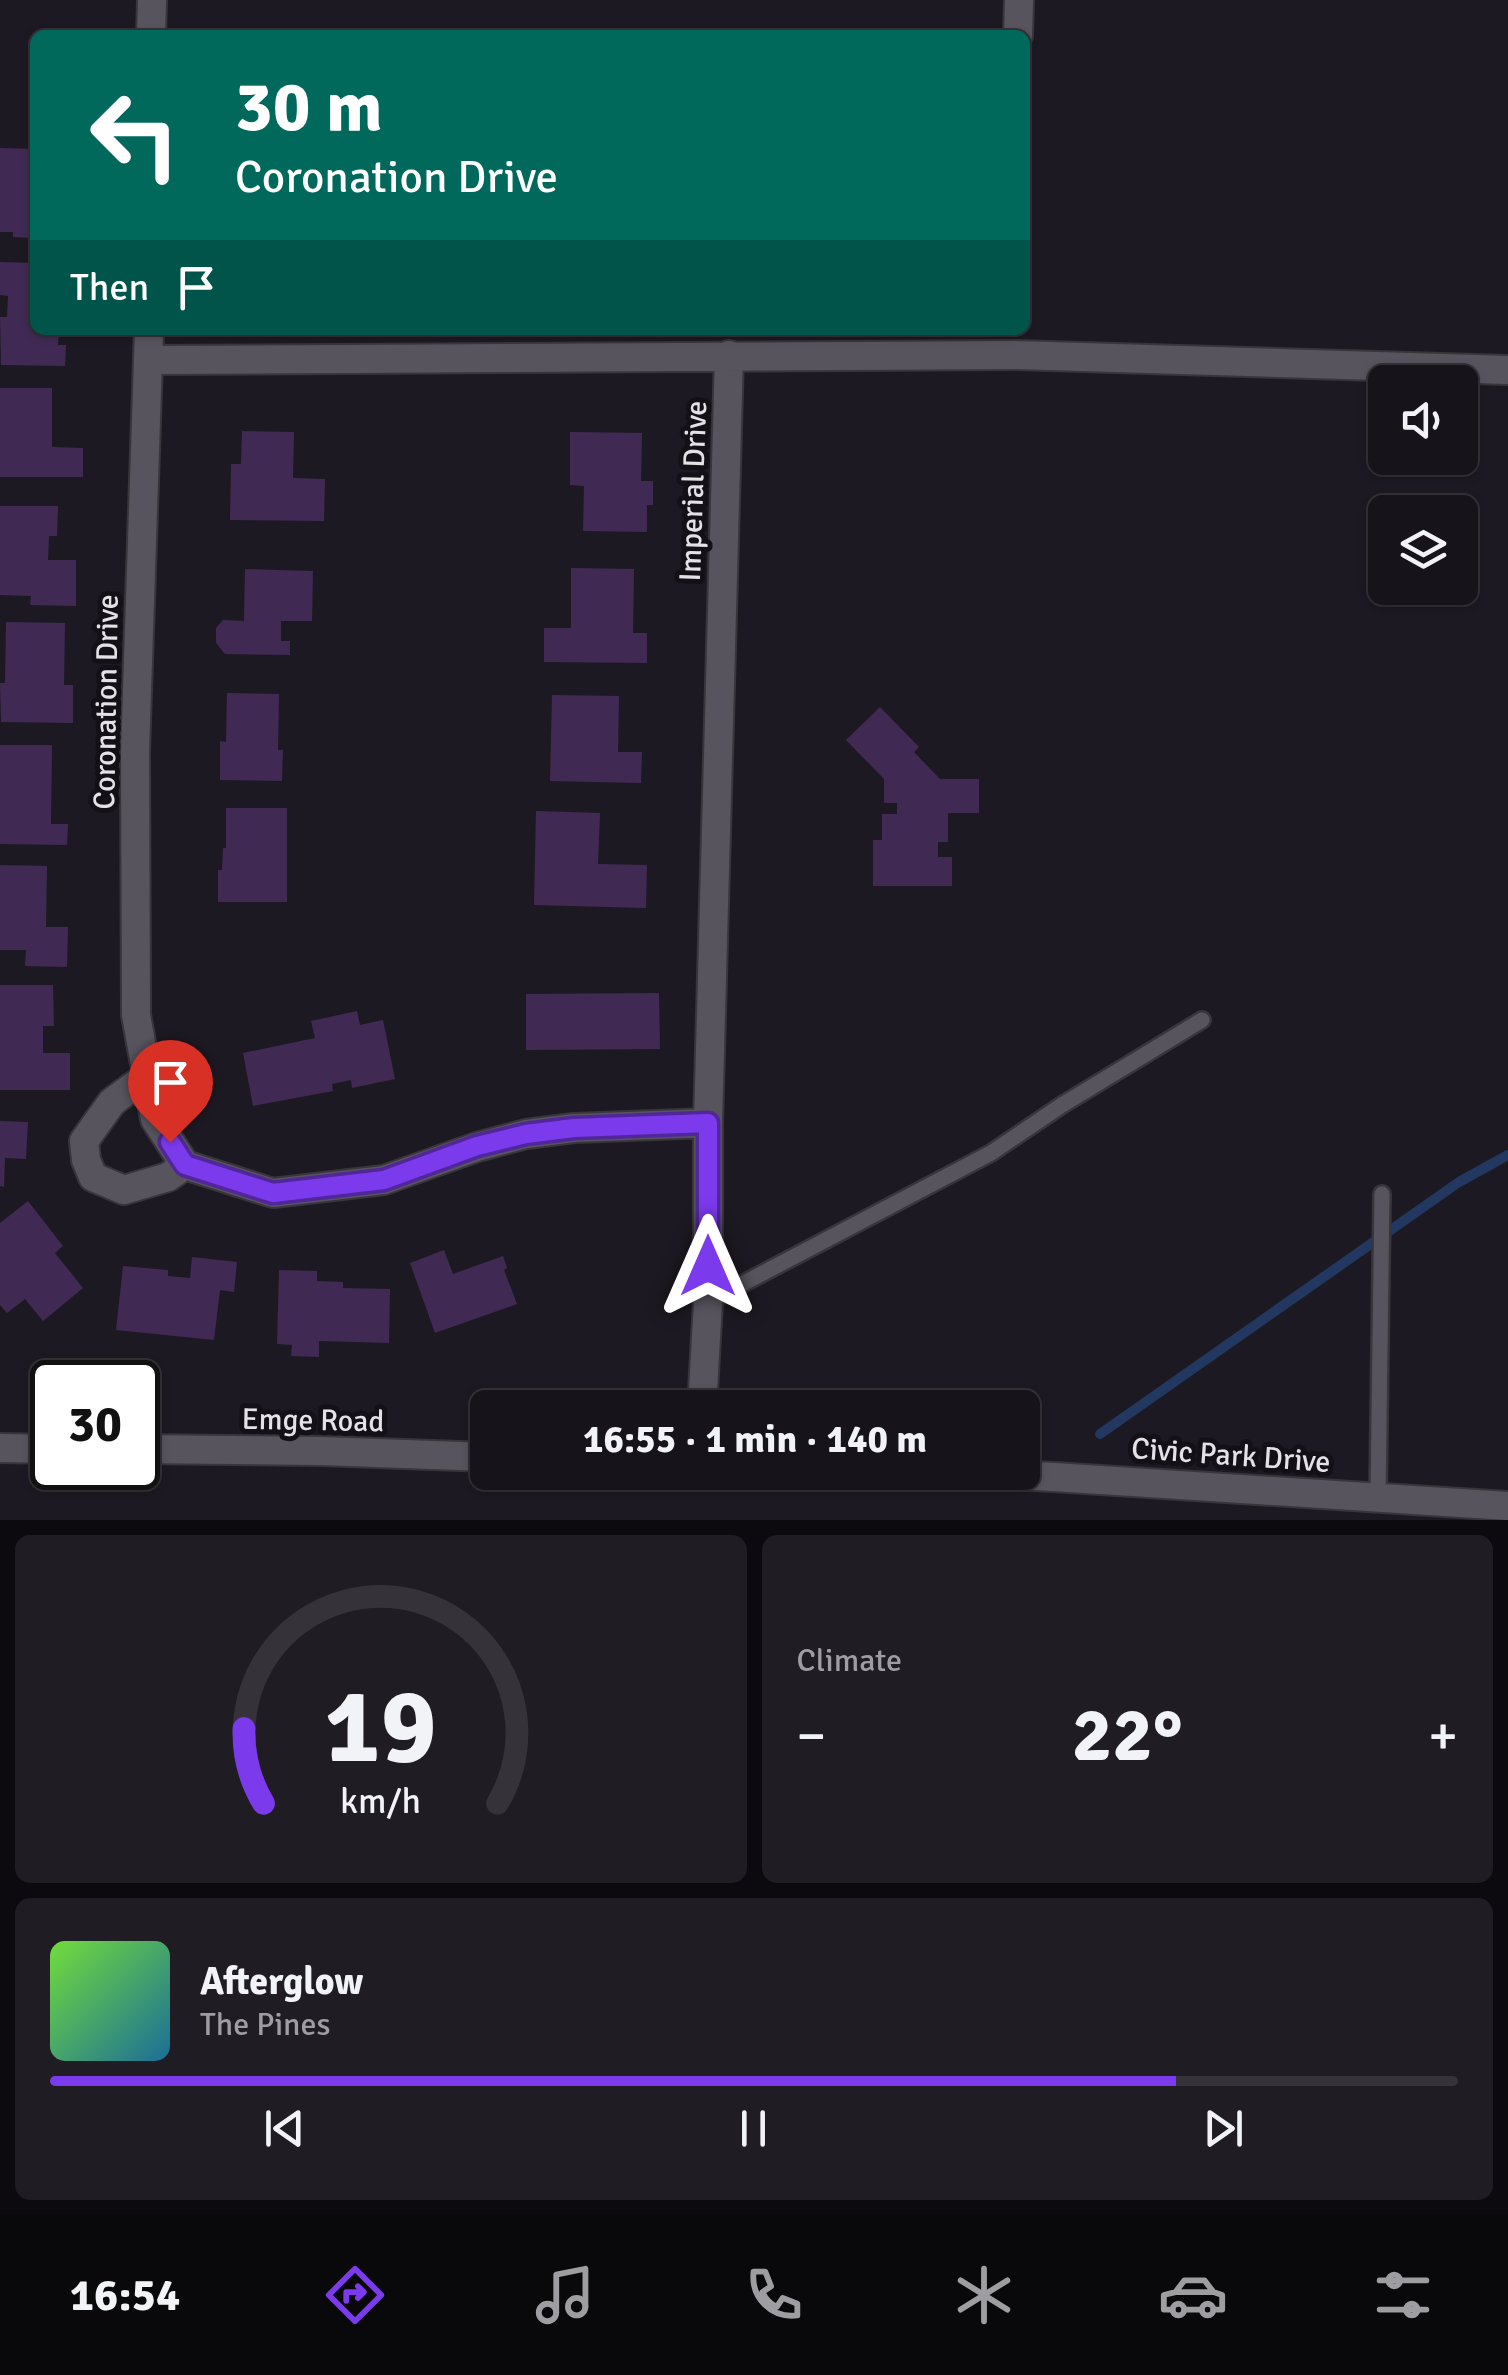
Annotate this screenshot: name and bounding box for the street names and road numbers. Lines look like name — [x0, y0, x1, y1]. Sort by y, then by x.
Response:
street label: Imperial Drive — [672, 400, 715, 582]
street label: Coronation Drive — [86, 594, 127, 810]
street label: Emge Road — [241, 1401, 385, 1440]
street label: Civic Park Drive — [1130, 1430, 1332, 1481]

